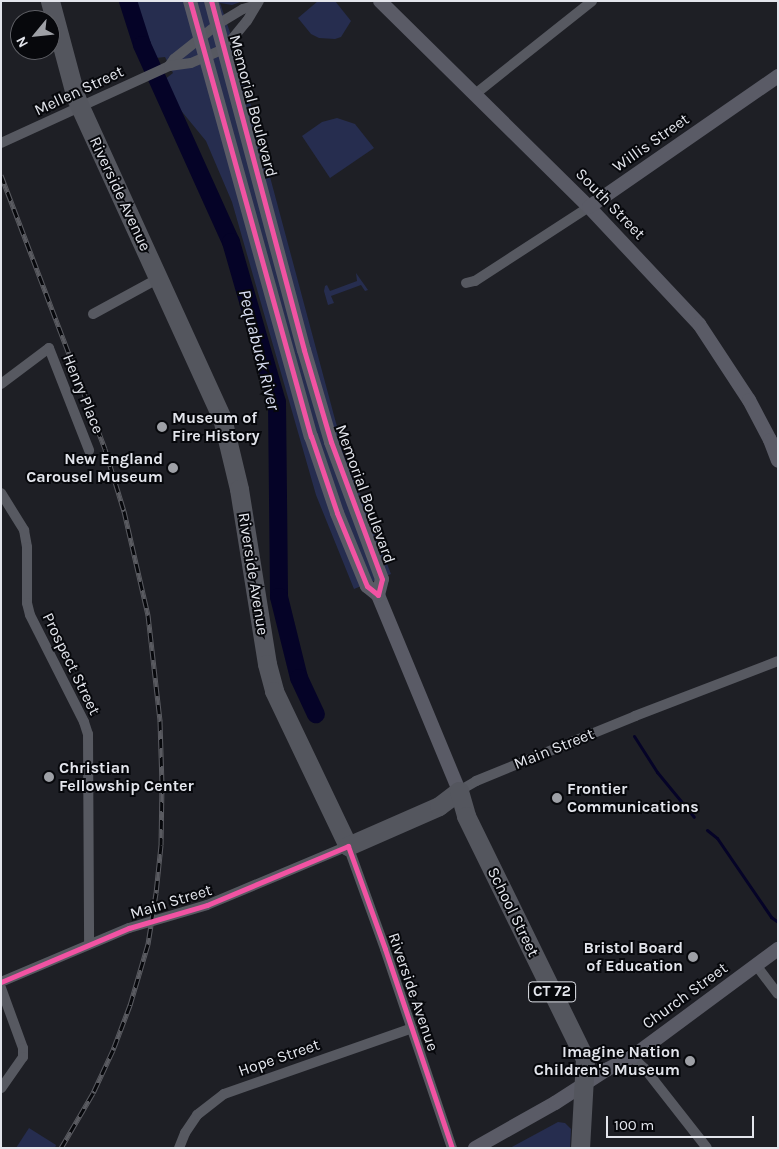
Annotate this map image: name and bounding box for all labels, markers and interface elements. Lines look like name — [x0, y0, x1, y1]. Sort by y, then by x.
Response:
north arrow — [10, 10, 60, 60]
text: N — [12, 33, 32, 50]
street label: Memorial Boulevard — [225, 33, 281, 179]
street label: Mellen Street — [31, 62, 127, 120]
street label: Willis Street — [609, 110, 693, 176]
street label: Riverside Avenue — [85, 134, 155, 254]
street label: South Street — [571, 164, 649, 244]
water label: Pequabuck River — [234, 287, 284, 413]
street label: Henry Place — [58, 351, 108, 437]
place label: Museum of Fire History — [172, 408, 259, 446]
marker: Museum of Fire History — [156, 421, 168, 433]
street label: Memorial Boulevard — [331, 422, 399, 566]
place label: New England Carousel Museum — [26, 449, 163, 487]
marker: New England Carousel Museum — [167, 462, 179, 474]
street label: Riverside Avenue — [234, 511, 272, 637]
street label: Prospect Street — [38, 610, 104, 718]
street label: Main Street — [511, 724, 597, 774]
place label: Christian Fellowship Center — [59, 758, 194, 796]
marker: Christian Fellowship Center — [43, 771, 55, 783]
place label: Frontier Communications — [567, 779, 699, 817]
marker: Frontier Communications — [551, 792, 563, 804]
street label: School Street — [483, 864, 543, 960]
street label: Main Street — [128, 880, 214, 924]
street label: Riverside Avenue — [384, 930, 442, 1054]
place label: Bristol Board of Education — [583, 938, 683, 976]
marker: Bristol Board of Education — [687, 951, 699, 963]
street label: Church Street — [639, 959, 731, 1033]
road number: CT 72 — [527, 980, 577, 1004]
street label: Hope Street — [236, 1035, 322, 1081]
place label: Imagine Nation Children's Museum — [534, 1042, 680, 1080]
marker: Imagine Nation Children's Museum — [684, 1055, 696, 1067]
scale bar — [609, 1106, 756, 1138]
text: 100 m — [614, 1116, 654, 1134]

